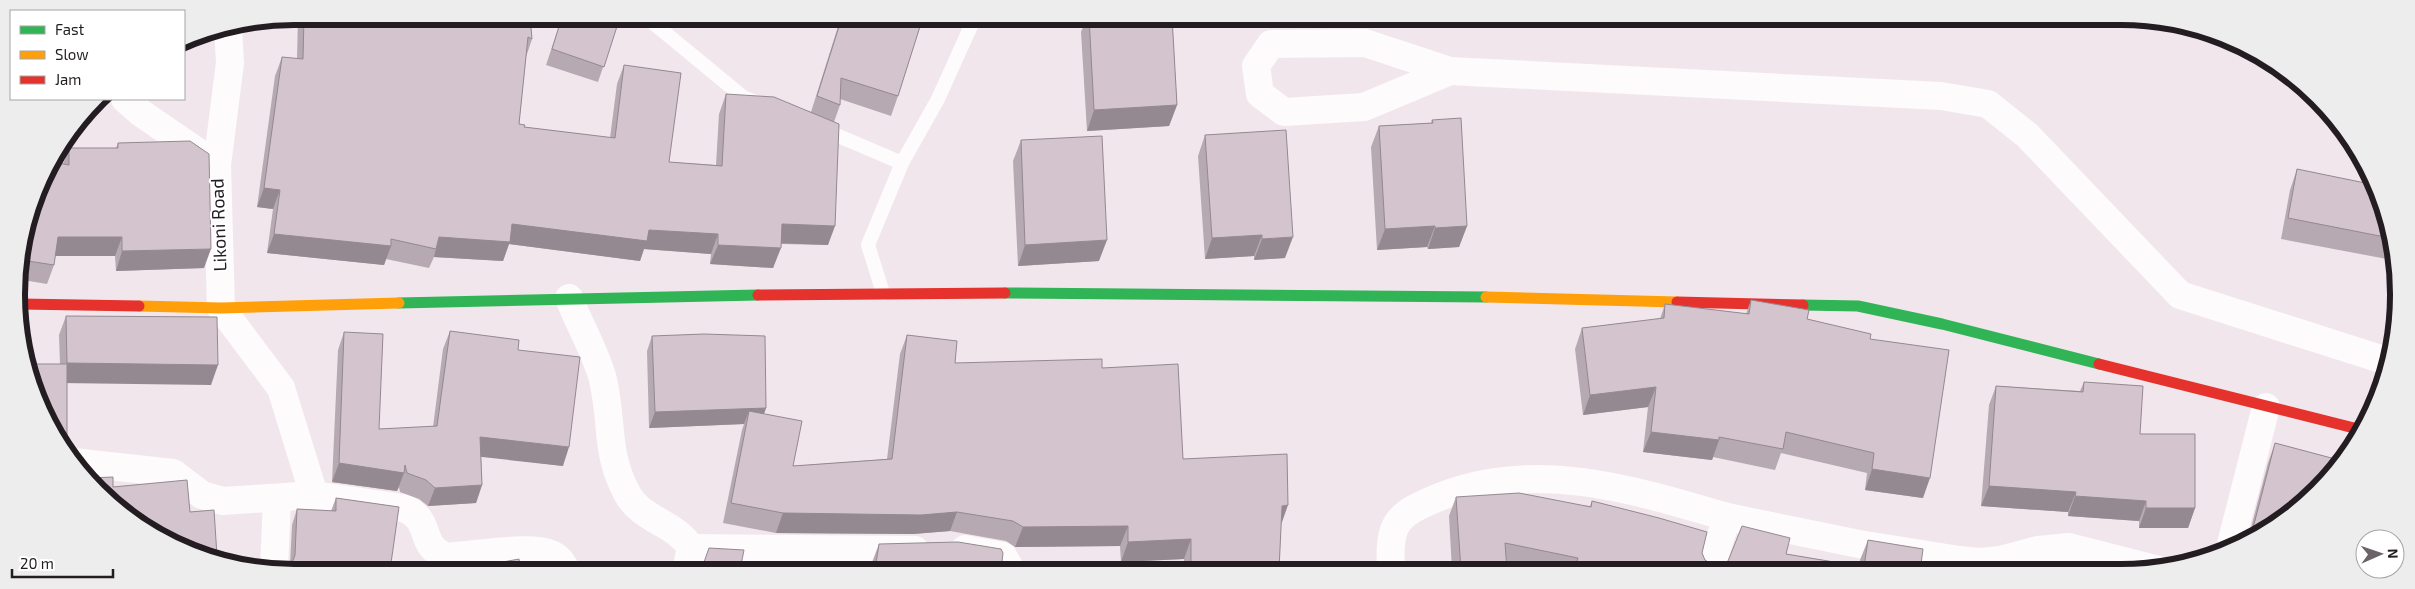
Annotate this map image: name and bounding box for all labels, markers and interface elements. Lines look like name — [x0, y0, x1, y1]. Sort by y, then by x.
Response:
legend — [10, 10, 185, 100]
text: Fast — [55, 20, 85, 38]
text: Slow — [55, 45, 89, 63]
text: Jam — [55, 70, 81, 88]
street label: Likoni Road — [205, 178, 231, 272]
north arrow — [2355, 529, 2405, 579]
scale bar — [12, 546, 114, 578]
text: N — [2385, 548, 2402, 559]
text: 20 m — [20, 554, 54, 572]

